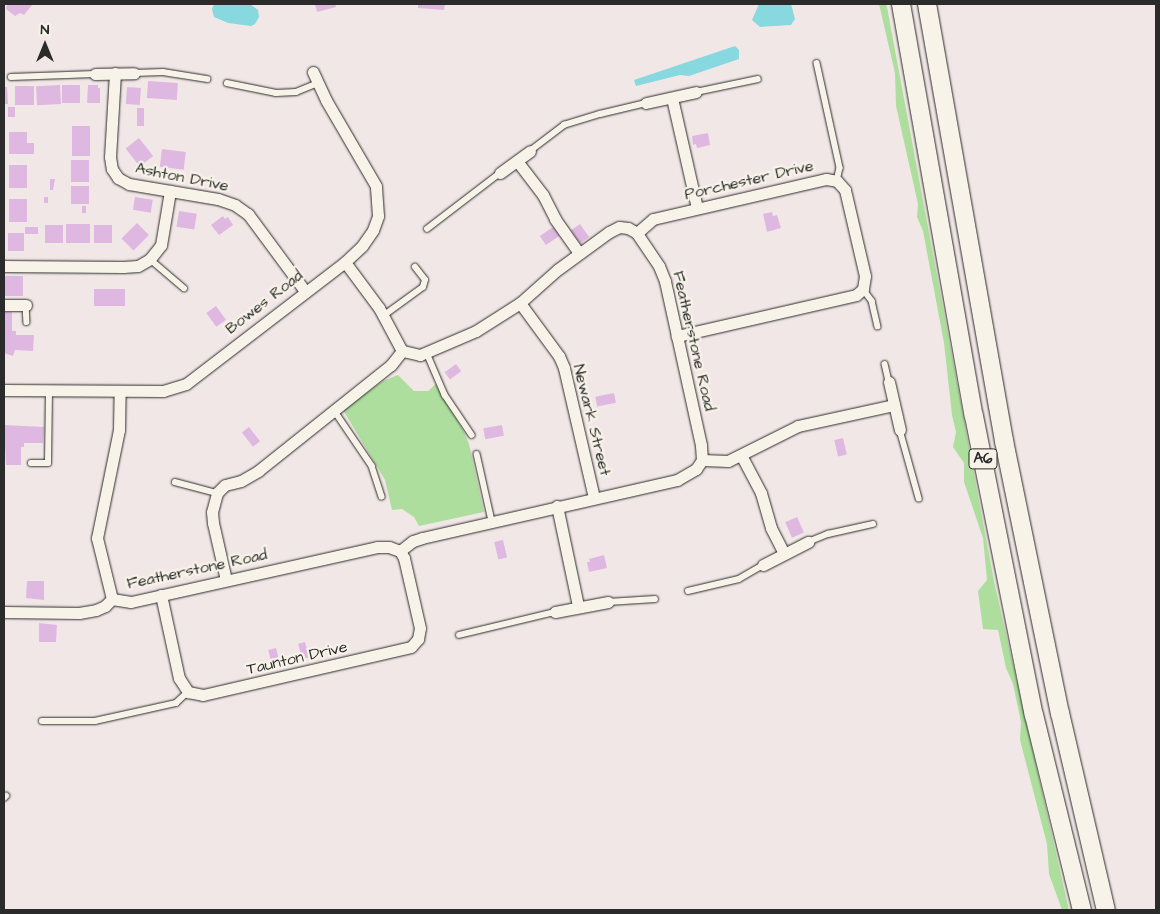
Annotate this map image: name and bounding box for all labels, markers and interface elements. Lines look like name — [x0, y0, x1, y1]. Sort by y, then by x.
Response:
north arrow — [20, 20, 70, 70]
text: N — [41, 20, 49, 40]
street label: Porchester Drive — [683, 156, 815, 204]
street label: Ashton Drive — [134, 159, 230, 195]
street label: Bowes Road — [221, 266, 307, 338]
street label: Featherstone Road — [669, 269, 719, 413]
street label: Newark Street — [569, 362, 615, 478]
road number: A6 — [968, 446, 998, 472]
street label: Featherstone Road — [125, 545, 269, 593]
street label: Taunton Drive — [245, 637, 349, 679]

